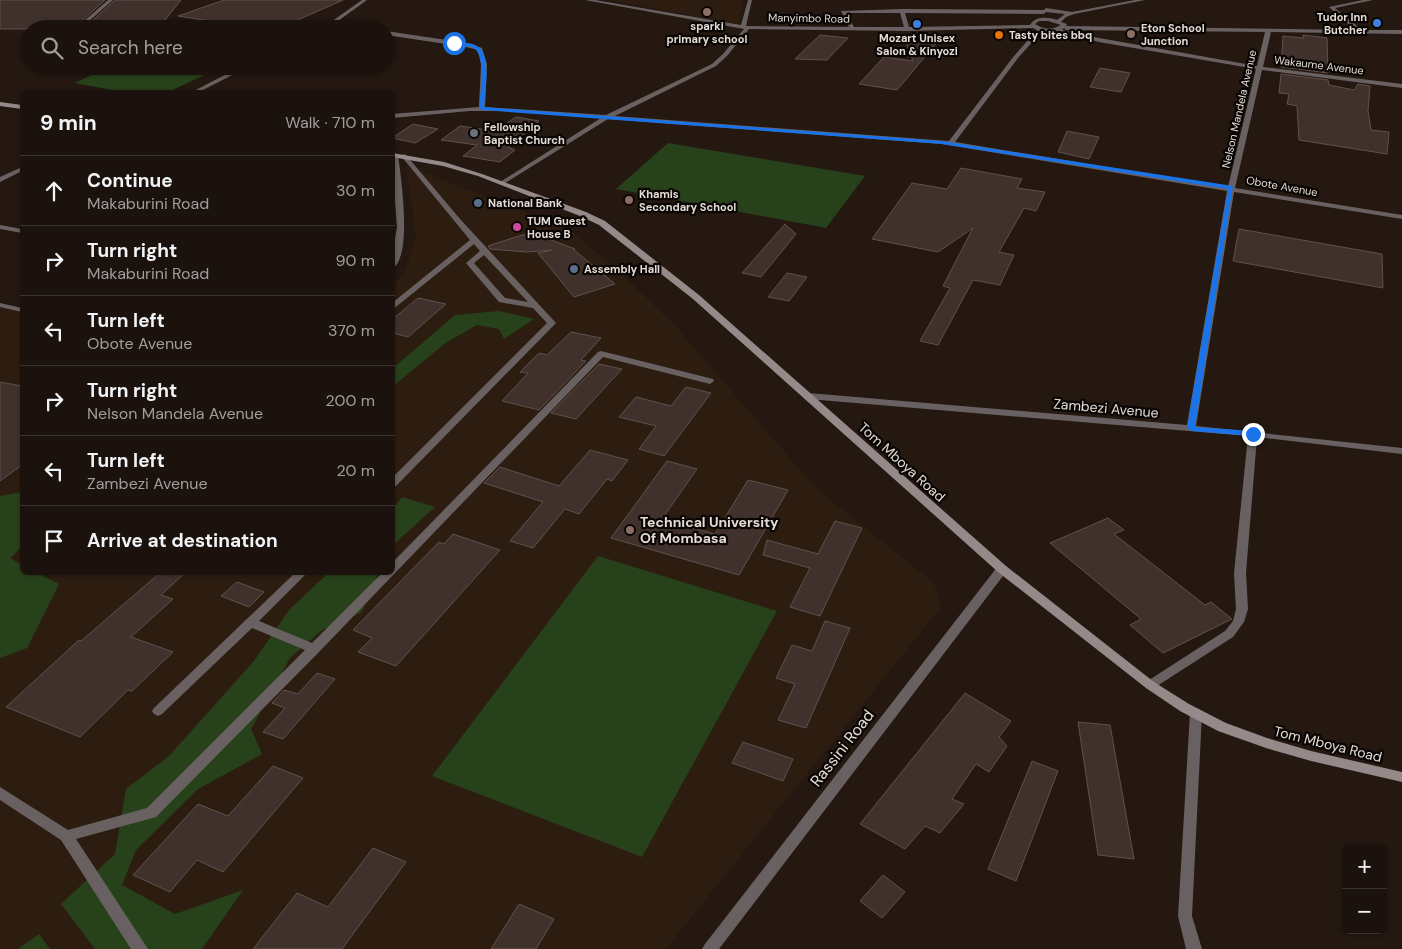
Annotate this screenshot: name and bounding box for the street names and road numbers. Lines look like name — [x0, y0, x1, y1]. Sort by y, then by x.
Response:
street label: Manyimbo Road — [768, 10, 850, 26]
street label: Nelson Mandela Avenue — [1219, 48, 1259, 170]
street label: Wakaume Avenue — [1273, 53, 1365, 77]
street label: Obote Avenue — [1245, 173, 1319, 199]
street label: Zambezi Avenue — [1053, 394, 1159, 422]
street label: Tom Mboya Road — [855, 418, 949, 506]
street label: Rassini Road — [805, 705, 879, 791]
street label: Tom Mboya Road — [1272, 722, 1384, 766]

